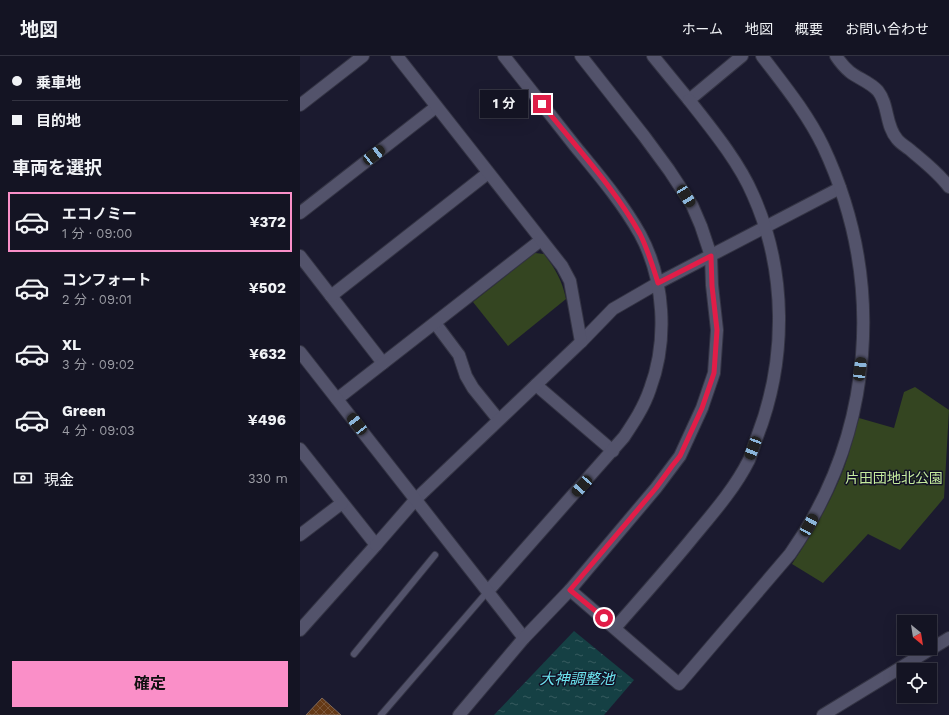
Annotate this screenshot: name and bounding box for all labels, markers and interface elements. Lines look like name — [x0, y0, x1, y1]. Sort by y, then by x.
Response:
text: 地図 — [20, 18, 58, 41]
text: ホーム — [681, 21, 723, 37]
text: 地図 — [745, 21, 773, 37]
text: 概要 — [795, 21, 823, 37]
text: お問い合わせ — [845, 21, 929, 37]
text: 乗車地 — [36, 74, 81, 92]
callout: 1 分 — [480, 90, 528, 118]
route end — [533, 95, 551, 113]
text: 1 分 — [493, 96, 515, 111]
text: 目的地 — [36, 112, 81, 130]
car — [361, 143, 387, 167]
text: 車両を選択 — [12, 157, 102, 178]
car — [675, 183, 697, 209]
icon: car — [14, 204, 50, 240]
text: エコノミー — [62, 205, 137, 223]
text: ¥372 — [249, 213, 286, 231]
text: 1 分 · 09:00 — [62, 226, 132, 241]
icon: car — [14, 270, 50, 306]
text: コンフォート — [62, 271, 152, 289]
text: ¥502 — [249, 279, 286, 297]
text: 2 分 · 09:01 — [62, 292, 132, 307]
icon: car — [14, 336, 50, 372]
text: XL — [62, 336, 81, 354]
text: ¥632 — [249, 345, 286, 363]
car — [853, 356, 867, 382]
text: 3 分 · 09:02 — [62, 357, 134, 372]
icon: car — [14, 402, 50, 438]
text: Green — [62, 402, 106, 420]
text: ¥496 — [248, 411, 286, 429]
car — [345, 411, 369, 437]
text: 4 分 · 09:03 — [62, 423, 135, 438]
car — [743, 435, 763, 461]
icon: cash — [12, 467, 34, 489]
park label: 片田団地北公園 — [845, 470, 943, 486]
text: 現金 — [44, 471, 74, 489]
text: 330 m — [248, 471, 288, 486]
car — [570, 473, 594, 499]
car — [798, 512, 820, 538]
route start — [595, 609, 613, 627]
north arrow — [897, 615, 937, 655]
map controls — [897, 615, 937, 703]
button: 確定 — [12, 661, 288, 707]
button: locate — [897, 663, 937, 703]
water label: 大神調整池 — [539, 670, 616, 688]

